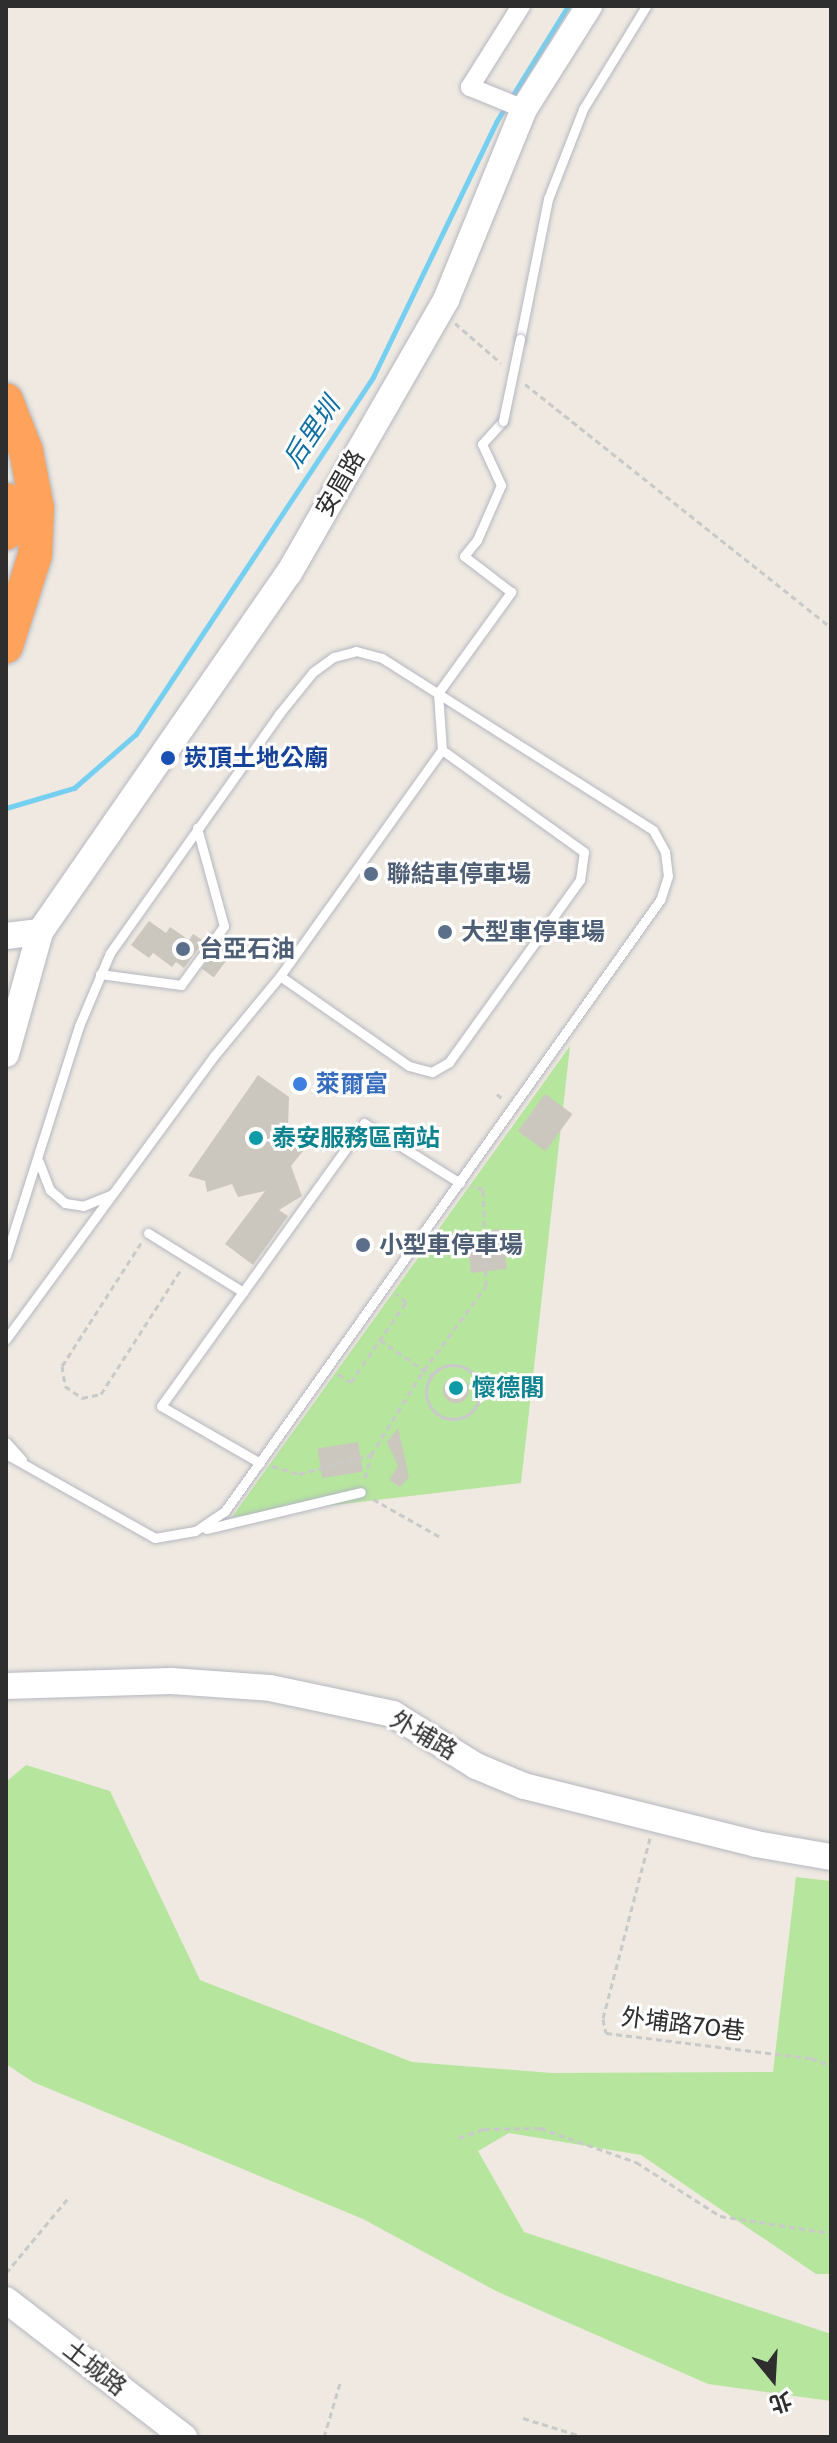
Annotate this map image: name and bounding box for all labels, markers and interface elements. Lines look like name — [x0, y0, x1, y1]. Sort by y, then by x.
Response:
water label: 后里圳 — [277, 392, 347, 474]
street label: 安眉路 — [310, 445, 370, 521]
place label: 崁頂土地公廟 — [184, 744, 328, 772]
marker: 崁頂土地公廟 — [159, 749, 177, 767]
place label: 聯結車停車場 — [387, 860, 531, 888]
marker: 聯結車停車場 — [362, 865, 380, 883]
place label: 大型車停車場 — [461, 918, 605, 946]
marker: 大型車停車場 — [436, 923, 454, 941]
place label: 台亞石油 — [199, 935, 295, 963]
marker: 台亞石油 — [174, 940, 192, 958]
place label: 萊爾富 — [316, 1070, 388, 1098]
marker: 萊爾富 — [291, 1075, 309, 1093]
place label: 泰安服務區南站 — [272, 1124, 440, 1152]
marker: 泰安服務區南站 — [247, 1129, 265, 1147]
place label: 小型車停車場 — [379, 1231, 523, 1259]
marker: 小型車停車場 — [354, 1236, 372, 1254]
place label: 懷德閣 — [472, 1374, 544, 1402]
marker: 懷德閣 — [447, 1379, 465, 1397]
street label: 外埔路 — [386, 1705, 462, 1765]
street label: 外埔路70巷 — [619, 2002, 747, 2046]
street label: 土城路 — [58, 2334, 132, 2402]
north arrow — [733, 2339, 813, 2419]
text: 北 — [766, 2386, 795, 2419]

